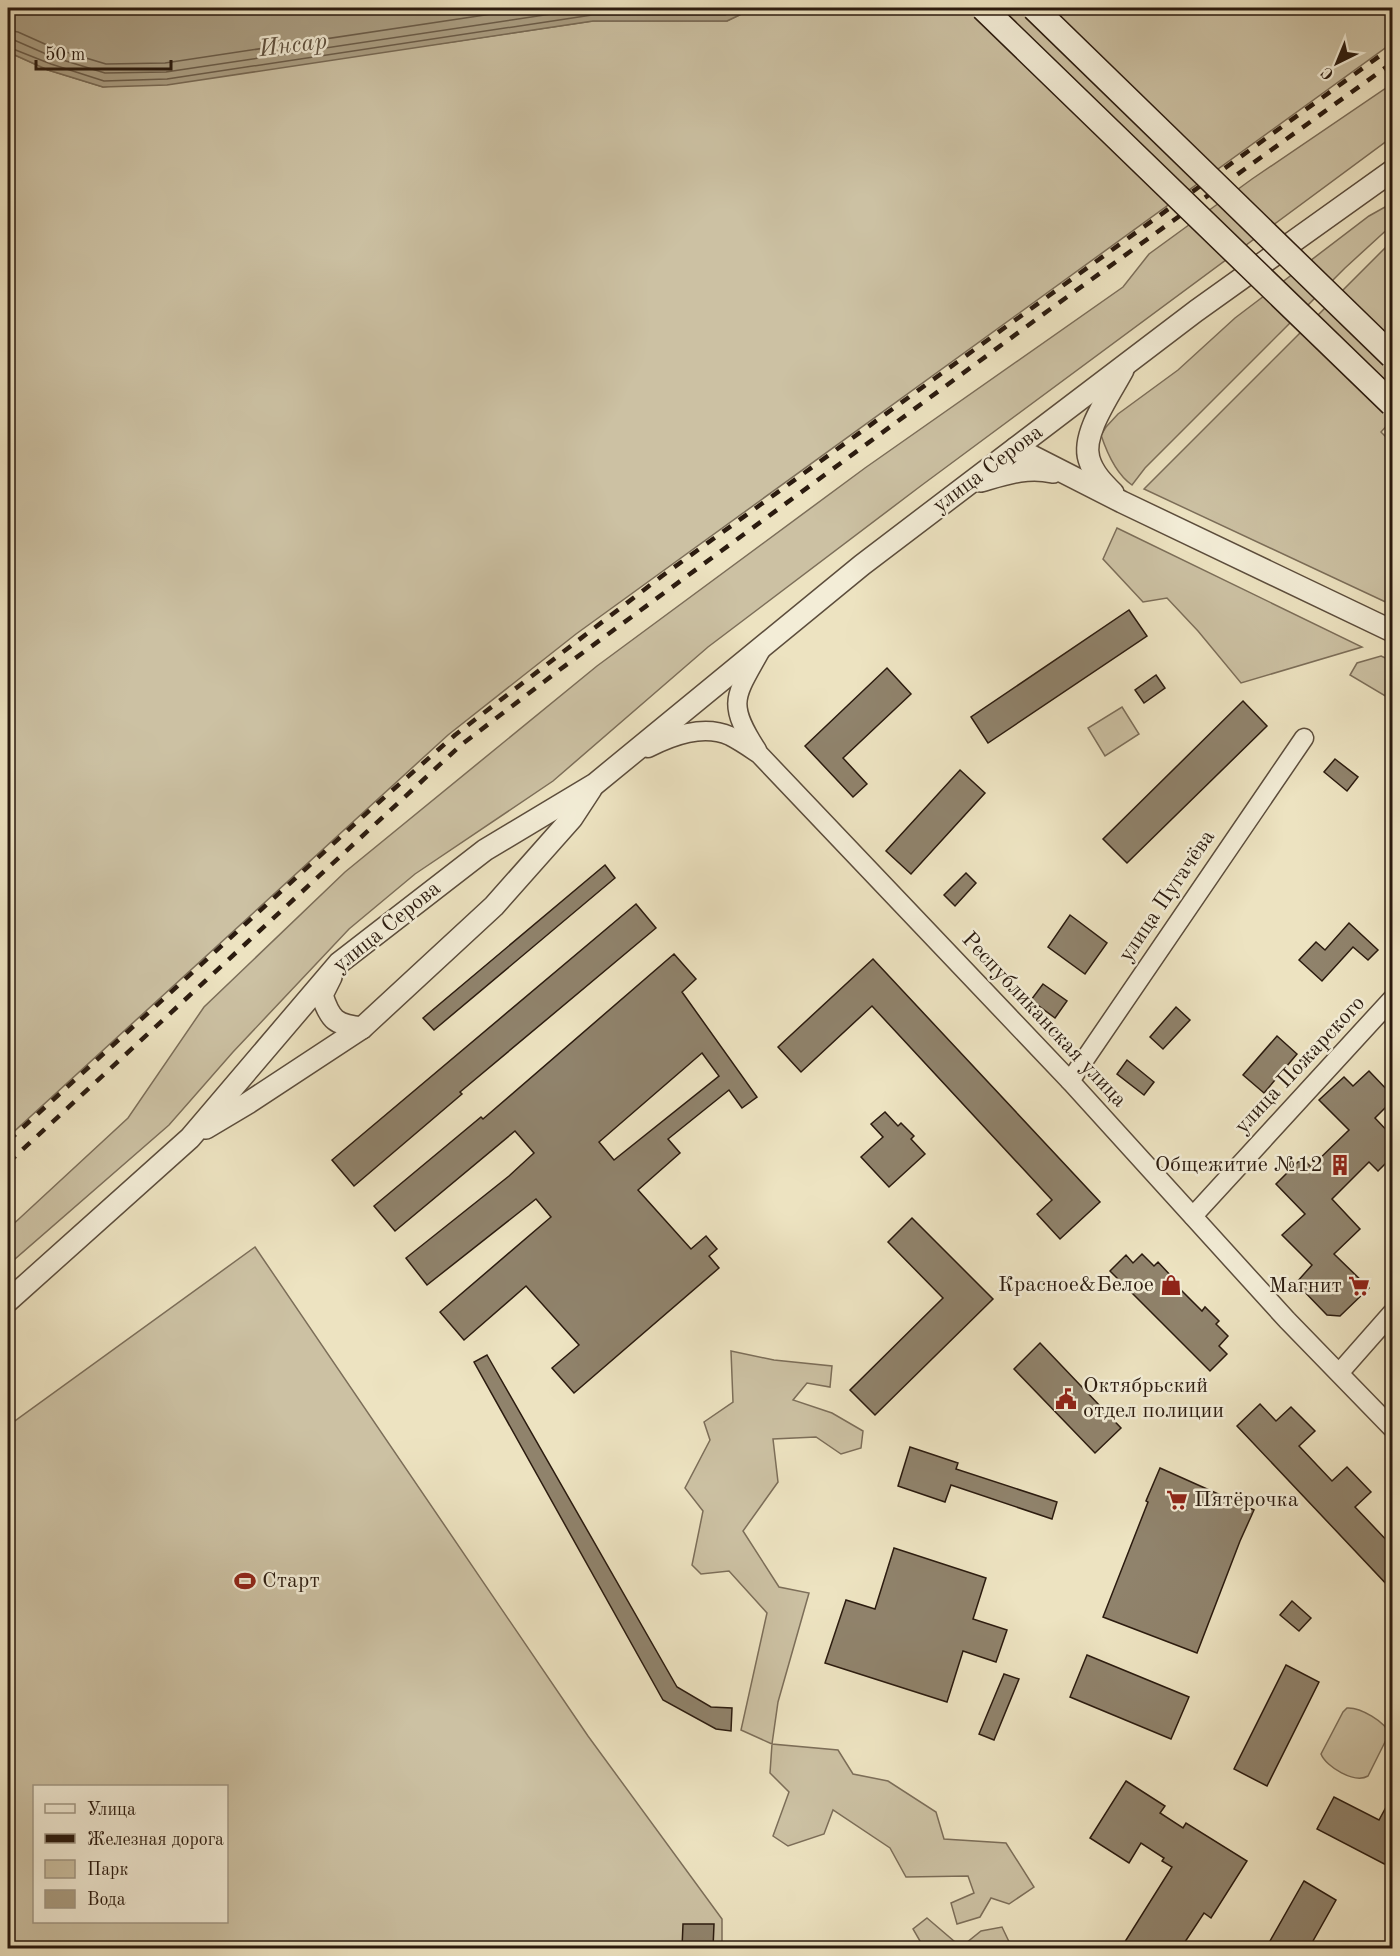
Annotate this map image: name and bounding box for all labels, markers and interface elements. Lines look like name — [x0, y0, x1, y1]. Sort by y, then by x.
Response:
water label: Инсар — [256, 30, 329, 62]
scale bar — [36, 33, 171, 71]
north arrow — [1307, 33, 1367, 93]
text: 50 m — [45, 46, 85, 64]
text: С — [1319, 63, 1337, 82]
street label: улица Серова — [929, 421, 1047, 517]
street label: улица Пугачёва — [1115, 826, 1219, 966]
street label: улица Серова — [329, 877, 445, 977]
street label: Республиканская улица — [957, 928, 1131, 1112]
street label: улица Пожарского — [1231, 992, 1369, 1138]
building icon: Общежитие №12 — [1328, 1153, 1352, 1177]
place label: Общежитие №12 — [1155, 1154, 1323, 1176]
shop icon: Красное&Белое — [1159, 1273, 1183, 1297]
place label: Красное&Белое — [998, 1274, 1154, 1296]
supermarket icon: Магнит — [1347, 1274, 1371, 1298]
place label: Магнит — [1269, 1275, 1342, 1297]
place label: Октябрьский отдел полиции — [1083, 1375, 1224, 1422]
public building icon: Октябрьский отдел полиции — [1054, 1387, 1078, 1411]
supermarket icon: Пятёрочка — [1165, 1488, 1189, 1512]
place label: Пятёрочка — [1194, 1489, 1299, 1511]
sports icon: Старт — [233, 1569, 257, 1593]
place label: Старт — [262, 1570, 320, 1592]
legend — [33, 1785, 228, 1923]
text: Улица — [87, 1801, 136, 1819]
text: Железная дорога — [87, 1831, 224, 1849]
text: Парк — [87, 1861, 128, 1879]
text: Вода — [87, 1891, 126, 1909]

